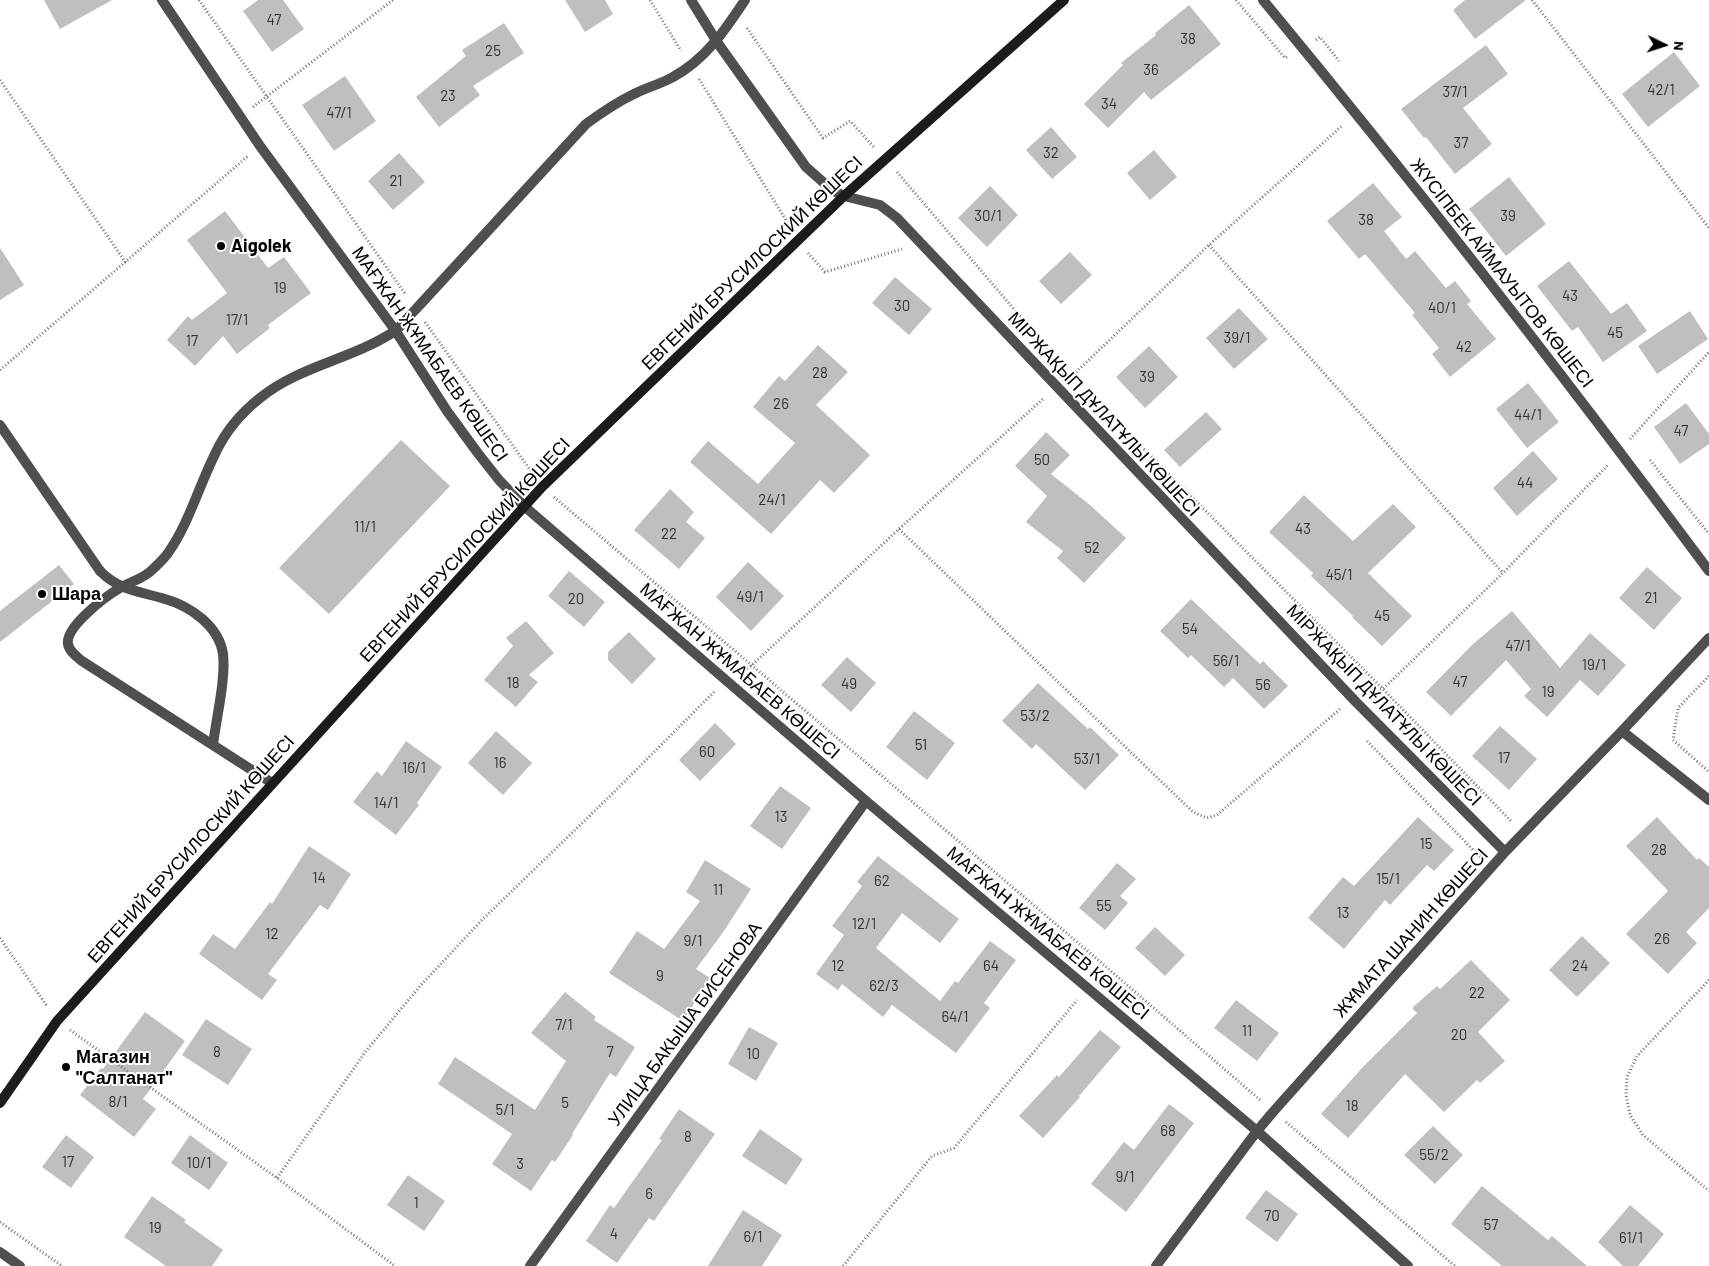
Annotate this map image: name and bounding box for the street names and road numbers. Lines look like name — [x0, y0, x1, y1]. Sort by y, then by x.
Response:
street label: ЕВГЕНИЙ БРУСИЛОСКИЙ КӨШЕСІ — [637, 151, 867, 375]
street label: ЖҮСІПБЕК АЙМАУЫТОВ КӨШЕСІ — [1406, 154, 1598, 392]
street label: МАҒЖАН ЖҰМАБАЕВ КӨШЕСІ — [347, 242, 513, 466]
street label: МІРЖАҚЫП ДҰЛАТҰЛЫ КӨШЕСІ — [1004, 307, 1204, 521]
street label: ЕВГЕНИЙ БРУСИЛОСКИЙ КӨШЕСІ — [355, 433, 575, 667]
street label: МАҒЖАН ЖҰМАБАЕВ КӨШЕСІ — [636, 578, 844, 764]
street label: МІРЖАҚЫП ДҰЛАТҰЛЫ КӨШЕСІ — [1282, 600, 1486, 810]
street label: ЕВГЕНИЙ БРУСИЛОСКИЙ КӨШЕСІ — [83, 731, 299, 967]
street label: МАҒЖАН ЖҰМАБАЕВ КӨШЕСІ — [942, 842, 1154, 1024]
street label: ЖҰМАТА ШАНИН КӨШЕСІ — [1329, 844, 1493, 1022]
street label: УЛИЦА БАКЫША БИСЕНОВА — [604, 918, 766, 1130]

